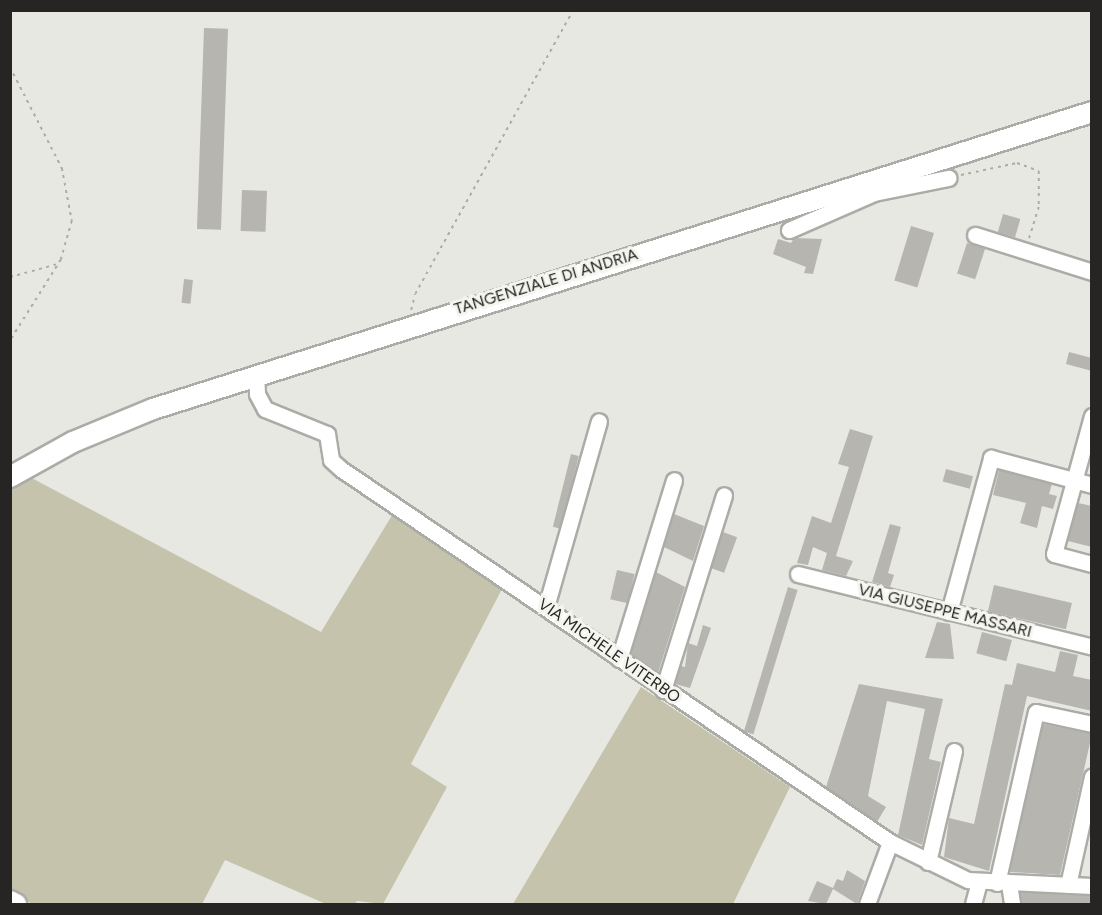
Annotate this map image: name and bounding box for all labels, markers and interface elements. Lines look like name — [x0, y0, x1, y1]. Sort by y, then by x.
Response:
street label: TANGENZIALE DI ANDRIA — [452, 245, 640, 319]
street label: VIA GIUSEPPE MASSARI — [856, 580, 1034, 642]
street label: VIA MICHELE VITERBO — [534, 595, 684, 707]

